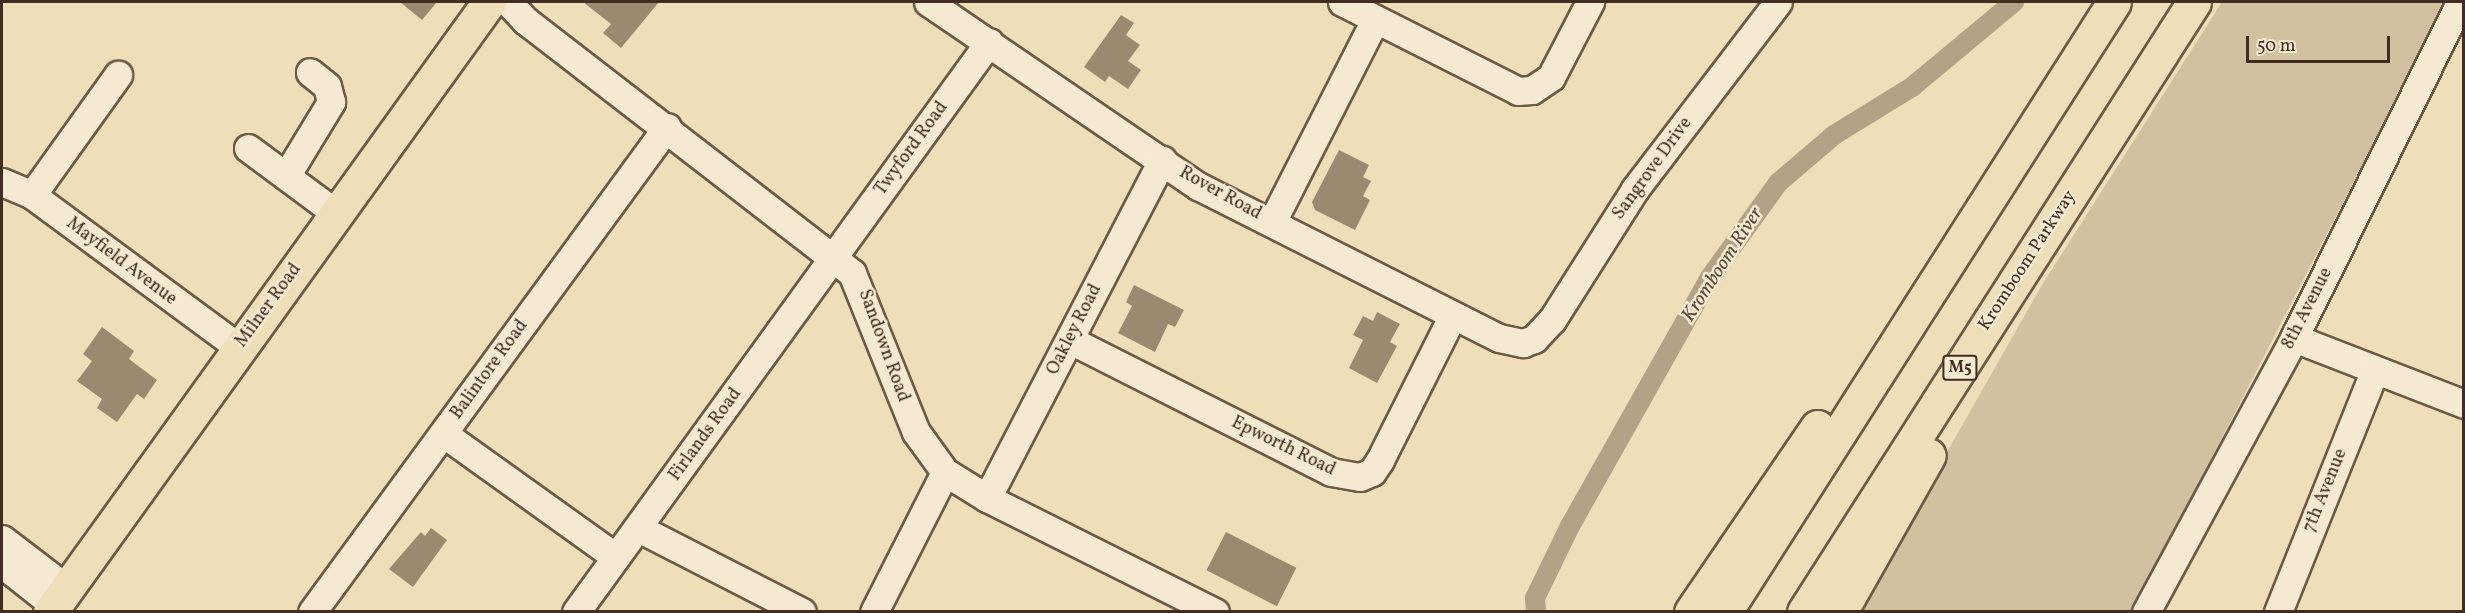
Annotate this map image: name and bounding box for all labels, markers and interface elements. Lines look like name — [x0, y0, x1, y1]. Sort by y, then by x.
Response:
scale bar — [2249, 24, 2393, 62]
text: 50 m — [2257, 34, 2296, 59]
street label: Twyford Road — [871, 98, 953, 200]
street label: Sangrove Drive — [1609, 114, 1697, 224]
street label: Rover Road — [1175, 162, 1265, 226]
street label: Kromboom Parkway — [1975, 187, 2081, 335]
water label: Kromboom River — [1677, 203, 1769, 327]
street label: Mayfield Avenue — [61, 213, 181, 311]
street label: Milner Road — [231, 260, 307, 352]
street label: 8th Avenue — [2278, 265, 2338, 353]
street label: Oakley Road — [1043, 281, 1107, 379]
street label: Sandown Road — [853, 287, 913, 405]
street label: Balintore Road — [447, 316, 533, 424]
road number: M5 — [1942, 355, 1978, 381]
street label: Firlands Road — [665, 384, 747, 486]
street label: Epworth Road — [1227, 413, 1339, 481]
street label: 7th Avenue — [2299, 446, 2353, 536]

